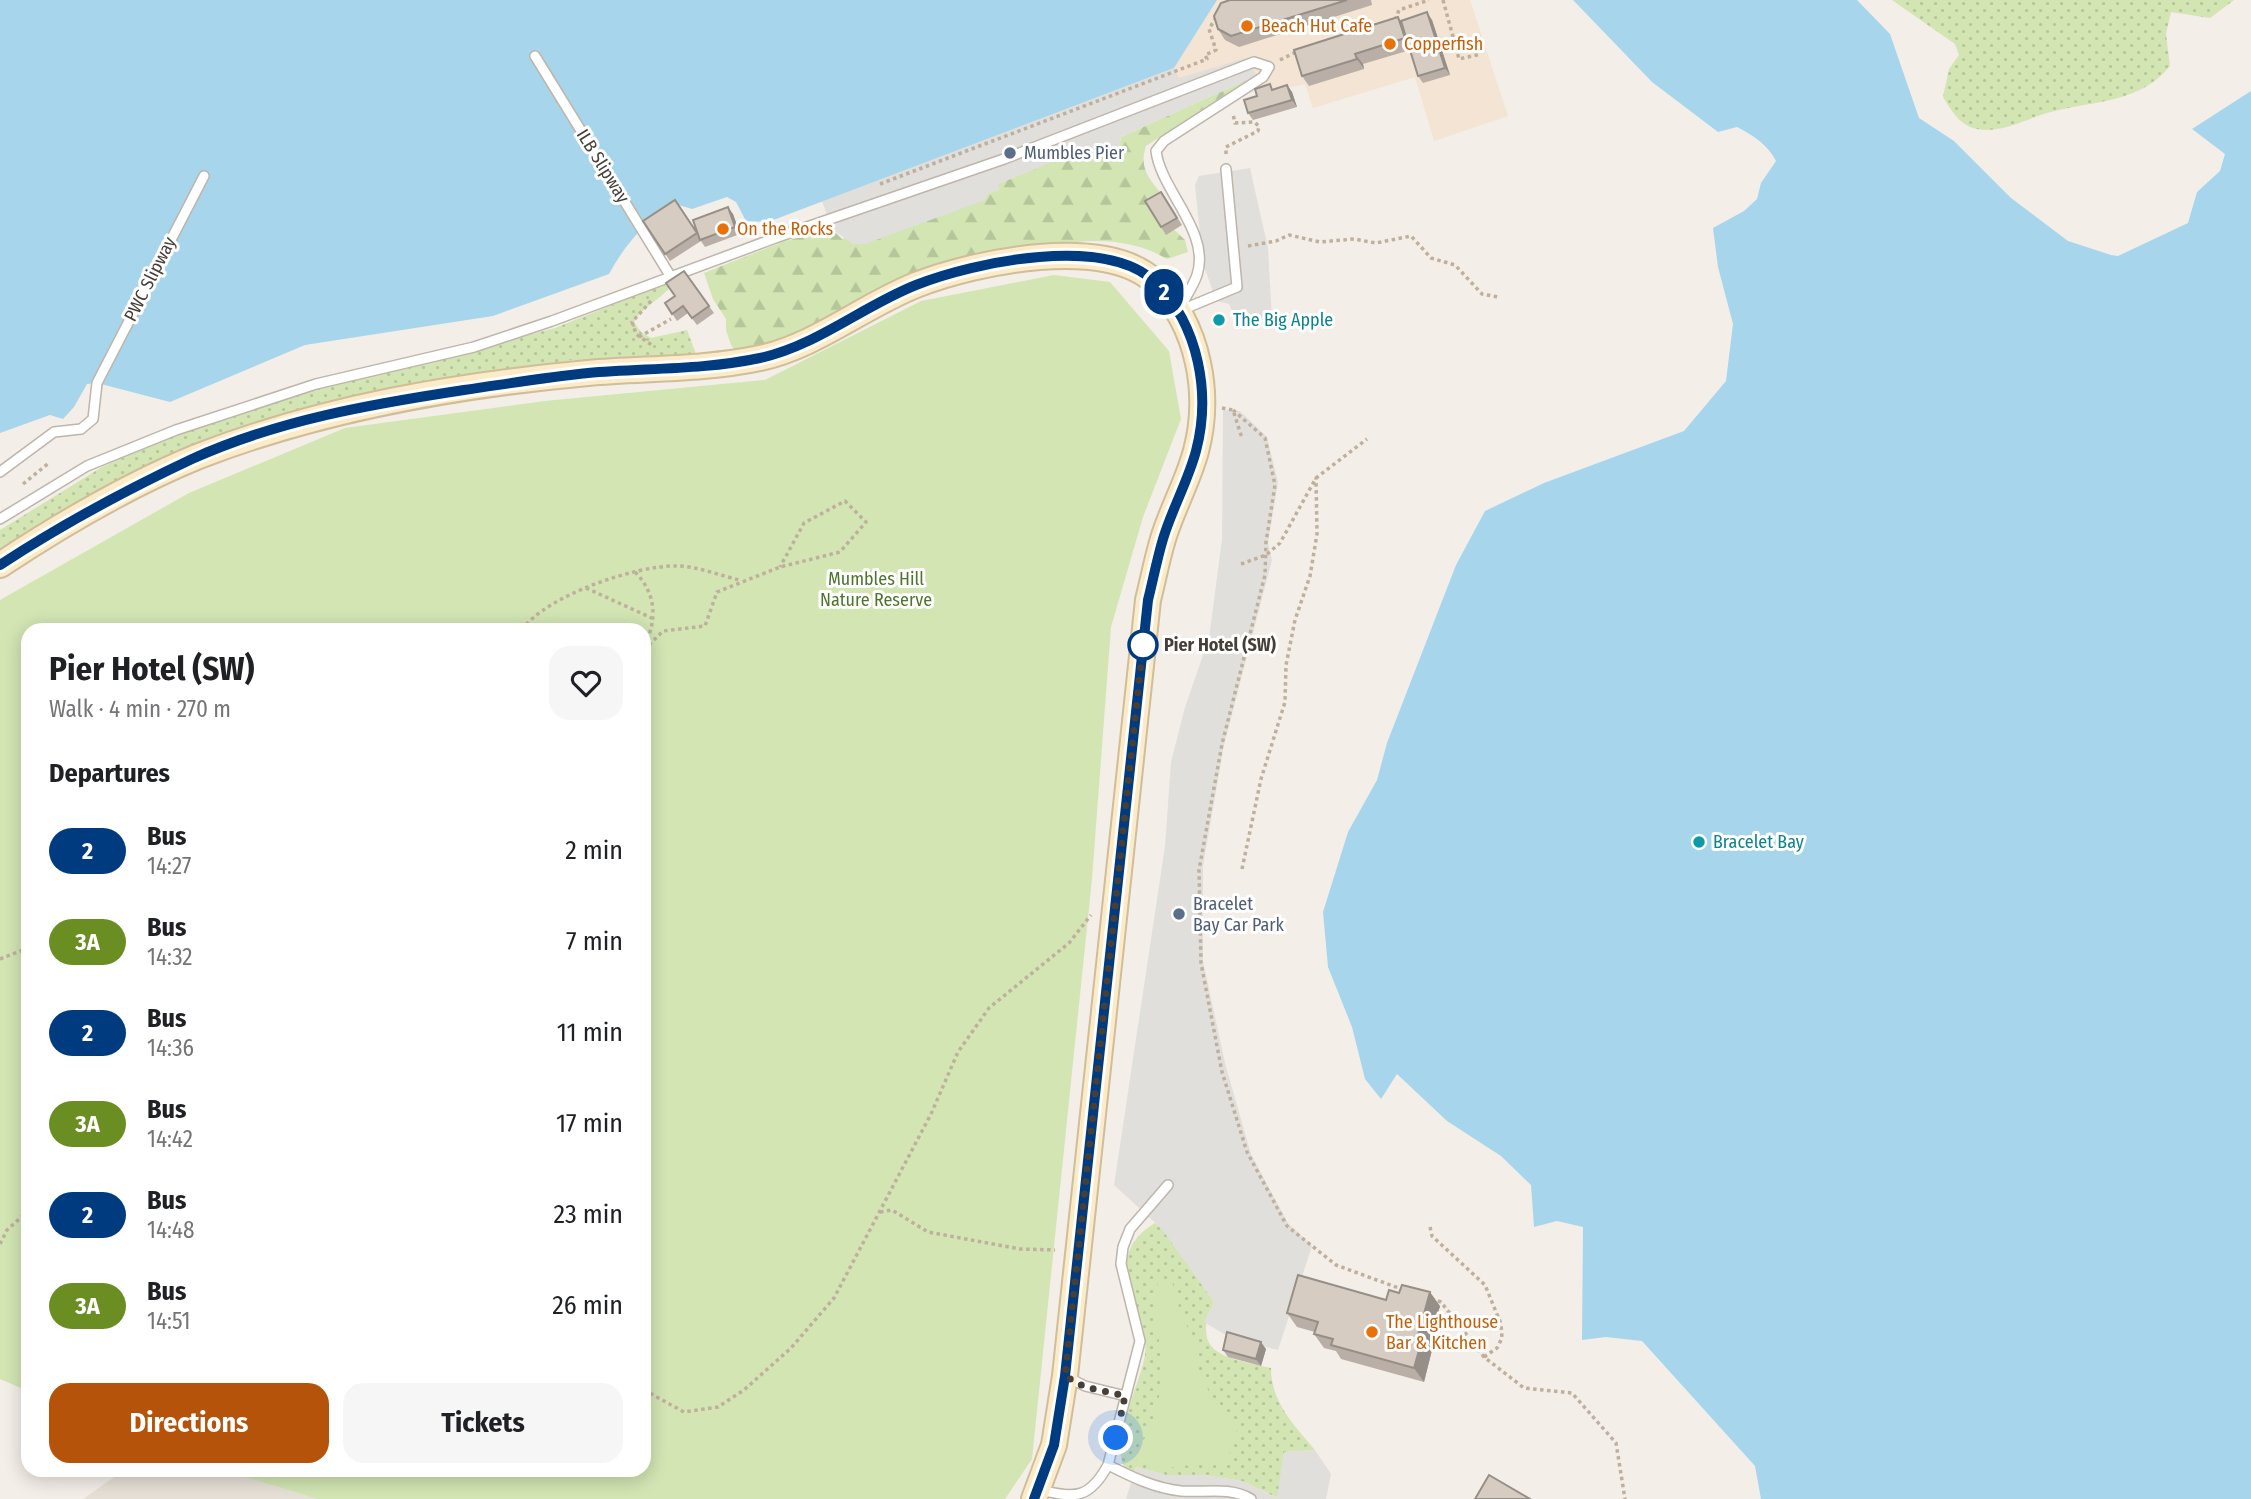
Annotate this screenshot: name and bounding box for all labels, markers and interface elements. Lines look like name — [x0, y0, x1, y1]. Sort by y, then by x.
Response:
place label: Beach Hut Cafe — [1261, 15, 1372, 37]
marker: Beach Hut Cafe — [1239, 18, 1255, 34]
place label: Copperfish — [1404, 33, 1483, 55]
marker: Copperfish — [1382, 36, 1398, 52]
street label: ILB Slipway — [572, 125, 634, 207]
place label: Mumbles Pier — [1024, 142, 1125, 164]
marker: Mumbles Pier — [1002, 145, 1018, 161]
place label: On the Rocks — [737, 218, 834, 240]
marker: On the Rocks — [715, 221, 731, 237]
street label: PWC Slipway — [119, 233, 181, 325]
line badge: 2 — [1141, 269, 1187, 315]
text: 2 — [1158, 278, 1170, 306]
place label: The Big Apple — [1233, 309, 1333, 331]
marker: The Big Apple — [1211, 312, 1227, 328]
park label: Mumbles Hill Nature Reserve — [820, 568, 932, 611]
marker: Pier Hotel (SW) — [1128, 630, 1158, 660]
place label: Pier Hotel (SW) — [1164, 634, 1277, 656]
button: heart — [549, 646, 623, 720]
text: Pier Hotel (SW) — [49, 649, 254, 689]
text: Walk · 4 min · 270 m — [49, 695, 231, 723]
text: Departures — [49, 758, 170, 789]
text: Bus — [147, 821, 186, 852]
place label: Bracelet Bay — [1713, 831, 1804, 853]
marker: Bracelet Bay — [1691, 834, 1707, 850]
text: 2 min — [565, 835, 623, 866]
text: 2 — [82, 837, 93, 865]
text: 14:27 — [147, 852, 191, 880]
place label: Bracelet Bay Car Park — [1193, 893, 1285, 936]
marker: Bracelet Bay Car Park — [1171, 906, 1187, 922]
text: Bus — [147, 912, 186, 943]
text: 7 min — [566, 926, 623, 957]
text: 3A — [75, 928, 100, 956]
text: 14:32 — [147, 943, 193, 971]
text: Bus — [147, 1003, 186, 1034]
text: 11 min — [557, 1017, 623, 1048]
text: 2 — [82, 1019, 93, 1047]
text: 14:36 — [147, 1034, 194, 1062]
text: Bus — [147, 1094, 186, 1125]
text: 17 min — [556, 1108, 623, 1139]
text: 3A — [75, 1110, 100, 1138]
text: 14:42 — [147, 1125, 193, 1153]
text: Bus — [147, 1185, 186, 1216]
text: 23 min — [554, 1199, 623, 1230]
text: 2 — [82, 1201, 93, 1229]
text: 14:48 — [147, 1216, 195, 1244]
text: Bus — [147, 1276, 186, 1307]
text: 26 min — [552, 1290, 623, 1321]
text: 3A — [75, 1292, 100, 1320]
text: 14:51 — [147, 1307, 190, 1335]
place label: The Lighthouse Bar & Kitchen — [1386, 1311, 1498, 1354]
marker: The Lighthouse Bar & Kitchen — [1364, 1324, 1380, 1340]
button: Directions — [49, 1383, 329, 1463]
button: Tickets — [343, 1383, 623, 1463]
your location — [1098, 1420, 1133, 1455]

